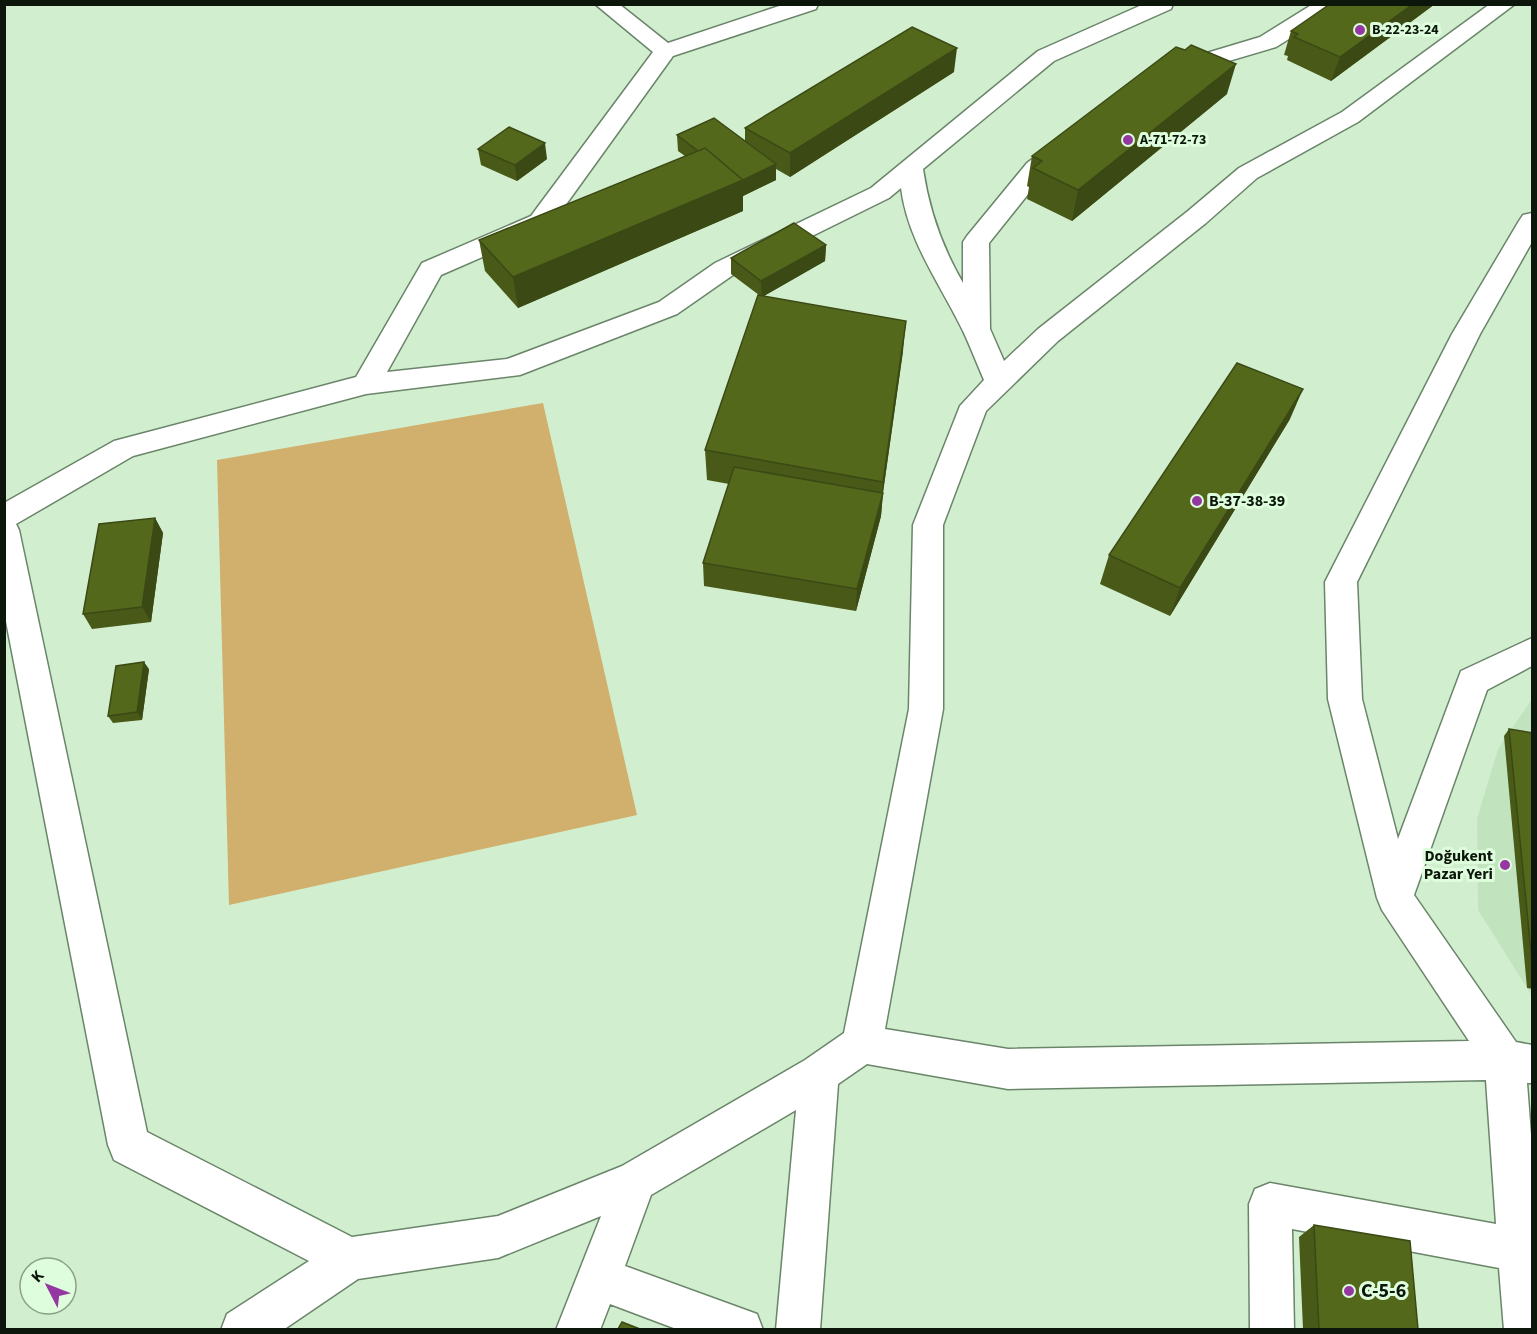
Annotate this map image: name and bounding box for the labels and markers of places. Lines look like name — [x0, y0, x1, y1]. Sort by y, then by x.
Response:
place label: B-22-23-24 — [1372, 20, 1439, 40]
marker: B-22-23-24 — [1353, 23, 1367, 37]
place label: A-71-72-73 — [1139, 130, 1206, 150]
marker: A-71-72-73 — [1121, 133, 1135, 147]
place label: B-37-38-39 — [1209, 490, 1285, 512]
marker: B-37-38-39 — [1190, 494, 1204, 508]
place label: Doğukent Pazar Yeri — [1424, 845, 1493, 885]
marker: Doğukent Pazar Yeri — [1498, 858, 1512, 872]
place label: C-5-6 — [1361, 1277, 1406, 1305]
marker: C-5-6 — [1342, 1284, 1356, 1298]

